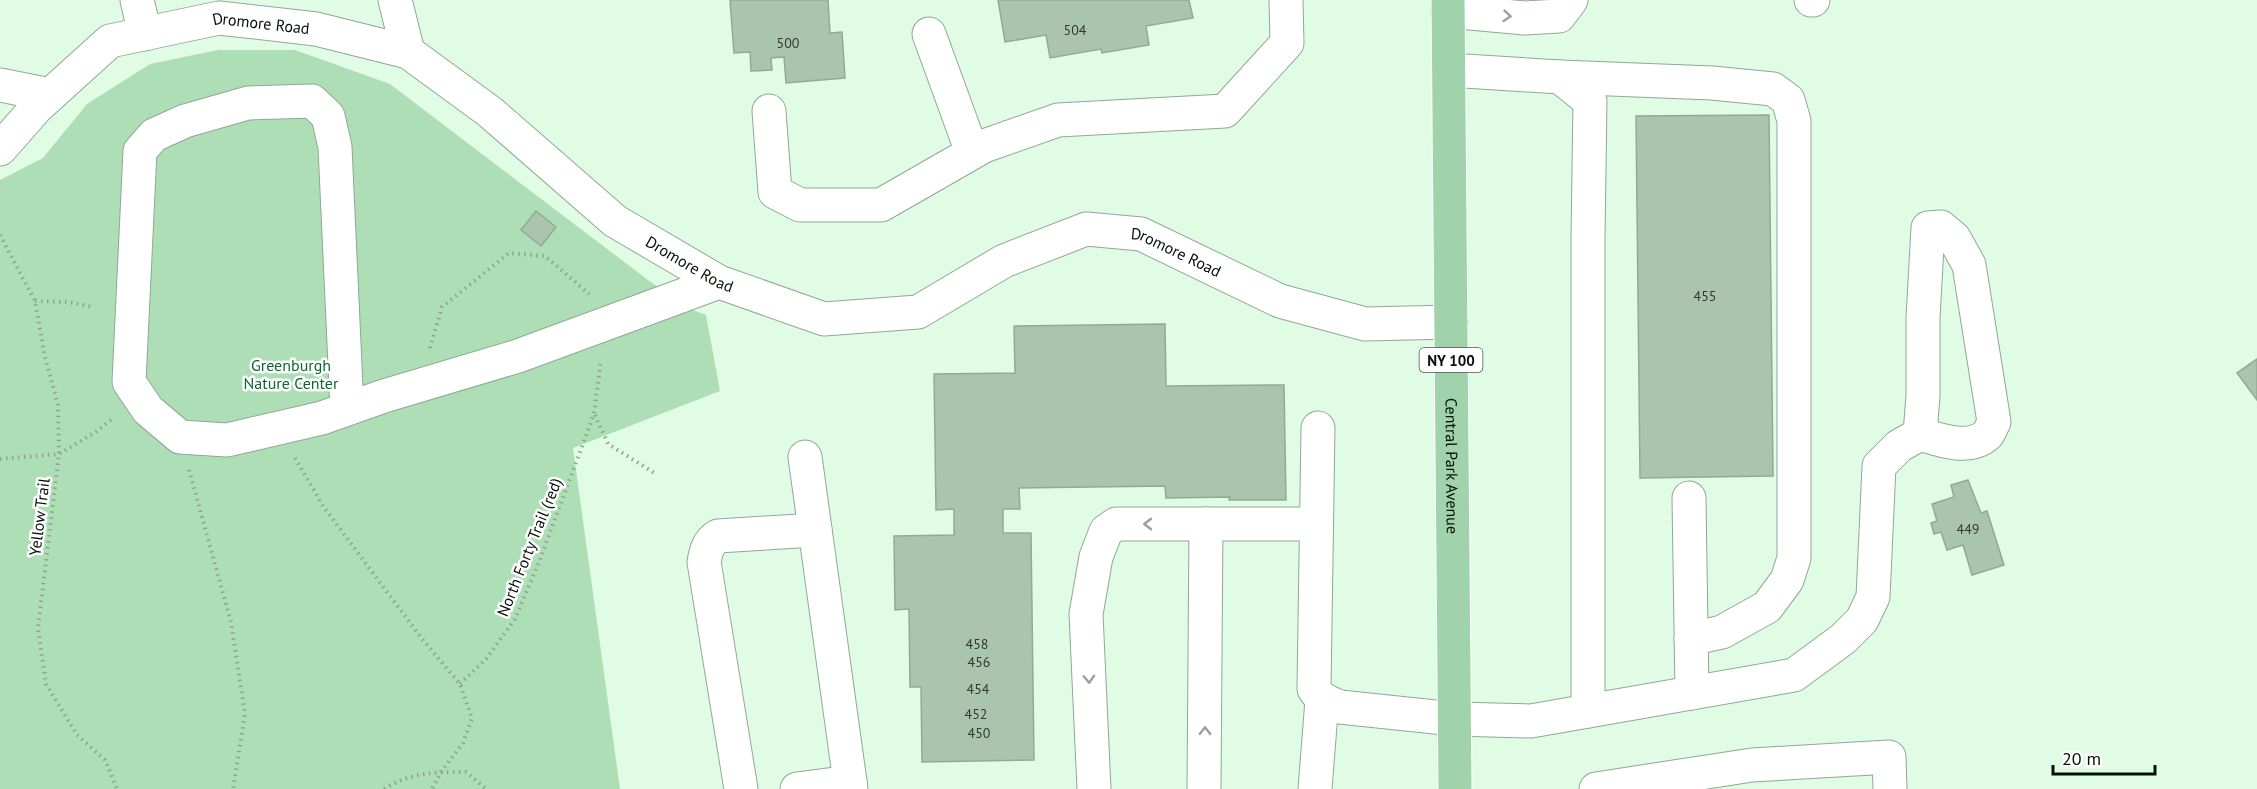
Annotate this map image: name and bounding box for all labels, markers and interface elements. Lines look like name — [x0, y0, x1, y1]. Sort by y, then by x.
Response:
street label: Dromore Road — [210, 7, 311, 38]
one-way arrow — [1502, 9, 1511, 22]
house number: 504 — [1064, 21, 1087, 39]
house number: 500 — [777, 34, 800, 52]
street label: Dromore Road — [1130, 223, 1224, 281]
street label: Dromore Road — [642, 231, 736, 296]
house number: 455 — [1694, 287, 1716, 305]
road number: NY 100 — [1420, 348, 1482, 372]
park label: Greenburgh Nature Center — [244, 355, 339, 393]
street label: Central Park Avenue — [1442, 398, 1463, 534]
street label: North Forty Trail (red) — [492, 475, 566, 619]
street label: Yellow Trail — [24, 477, 54, 557]
one-way arrow — [1143, 518, 1152, 530]
house number: 449 — [1957, 520, 1979, 538]
house number: 458 — [966, 635, 988, 653]
house number: 456 — [968, 653, 990, 671]
one-way arrow — [1083, 674, 1095, 683]
house number: 454 — [967, 680, 990, 698]
house number: 452 — [965, 705, 987, 723]
house number: 450 — [968, 724, 991, 742]
one-way arrow — [1199, 726, 1211, 735]
scale bar — [2053, 738, 2155, 776]
text: 20 m — [2062, 747, 2101, 770]

